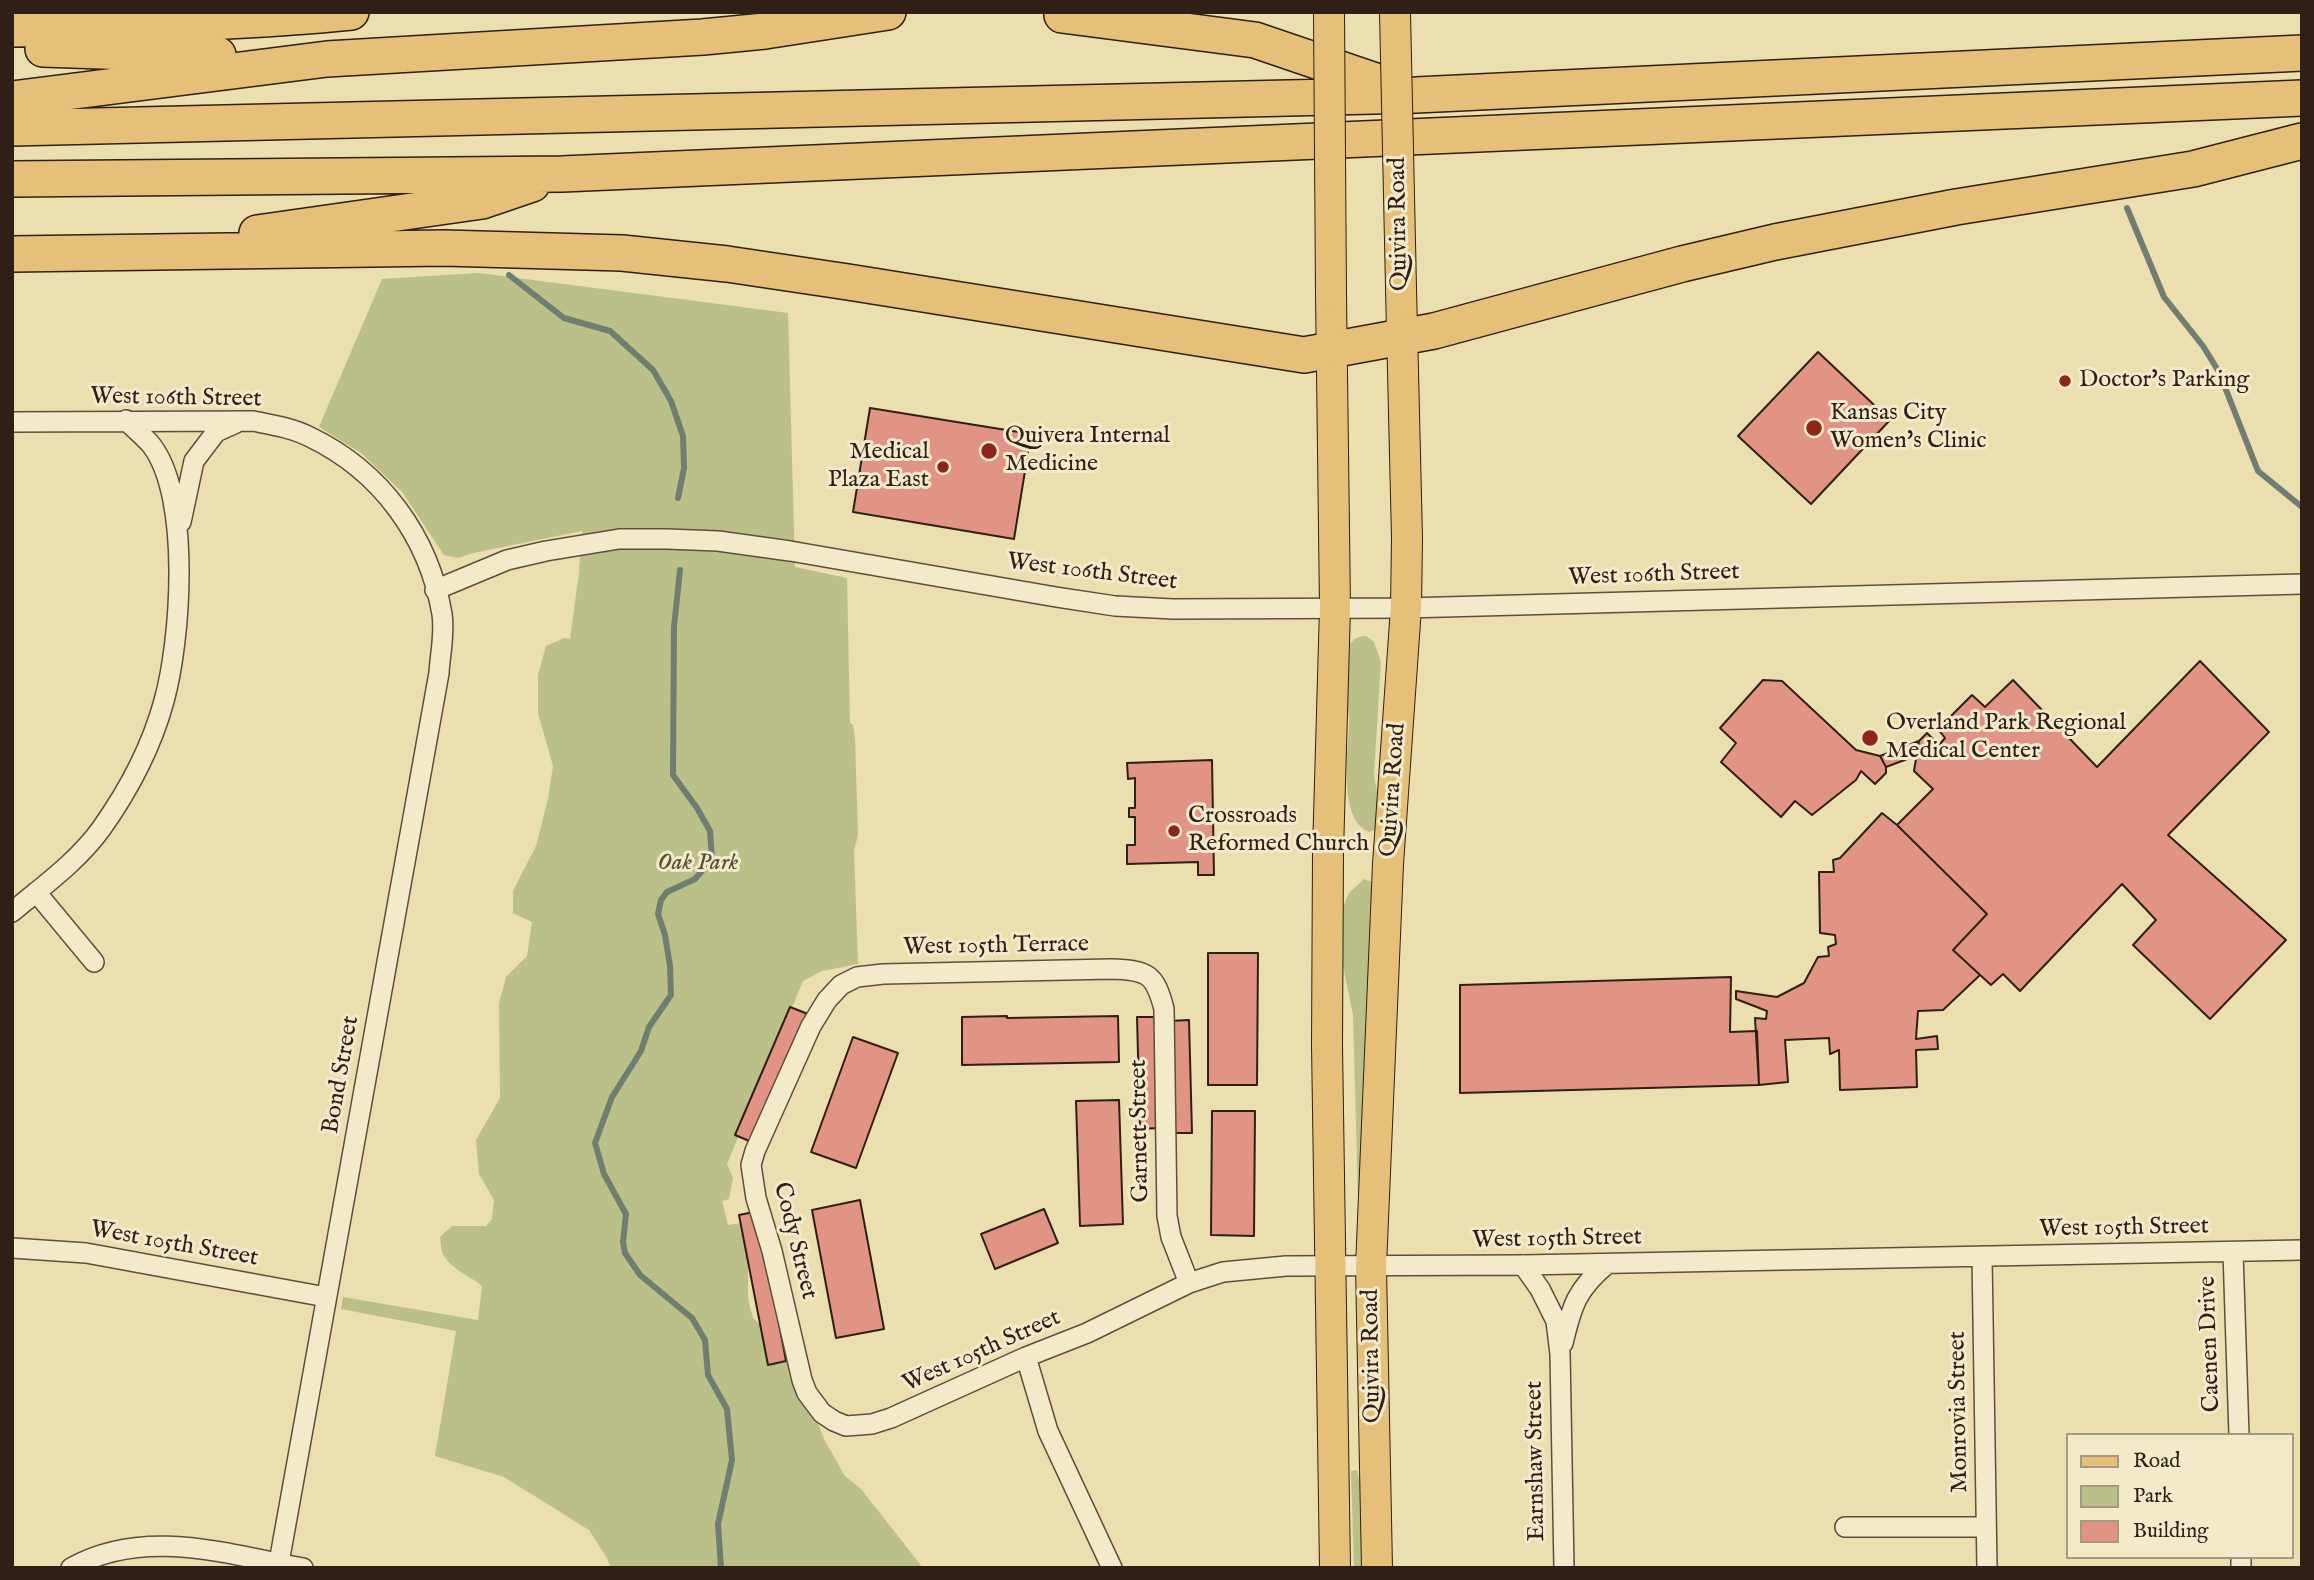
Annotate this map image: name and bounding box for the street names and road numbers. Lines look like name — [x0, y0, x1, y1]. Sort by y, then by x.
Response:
street label: Quivira Road — [1384, 157, 1416, 291]
street label: West 106th Street — [90, 383, 262, 415]
street label: West 106th Street — [1005, 548, 1179, 598]
street label: West 106th Street — [1568, 559, 1740, 593]
street label: Quivira Road — [1375, 722, 1413, 858]
street label: West 105th Terrace — [903, 931, 1089, 963]
street label: Bond Street — [317, 1014, 367, 1136]
street label: Garnett Street — [1125, 1059, 1157, 1203]
street label: Cody Street — [766, 1180, 822, 1302]
street label: West 105th Street — [2039, 1213, 2209, 1245]
street label: West 105th Street — [88, 1216, 260, 1274]
street label: West 105th Street — [1472, 1224, 1642, 1256]
street label: Caenen Drive — [2194, 1275, 2228, 1413]
street label: Quivira Road — [1357, 1289, 1389, 1423]
street label: West 105th Street — [899, 1304, 1065, 1400]
street label: Monrovia Street — [1944, 1331, 1976, 1493]
street label: Earnshaw Street — [1521, 1381, 1553, 1541]

